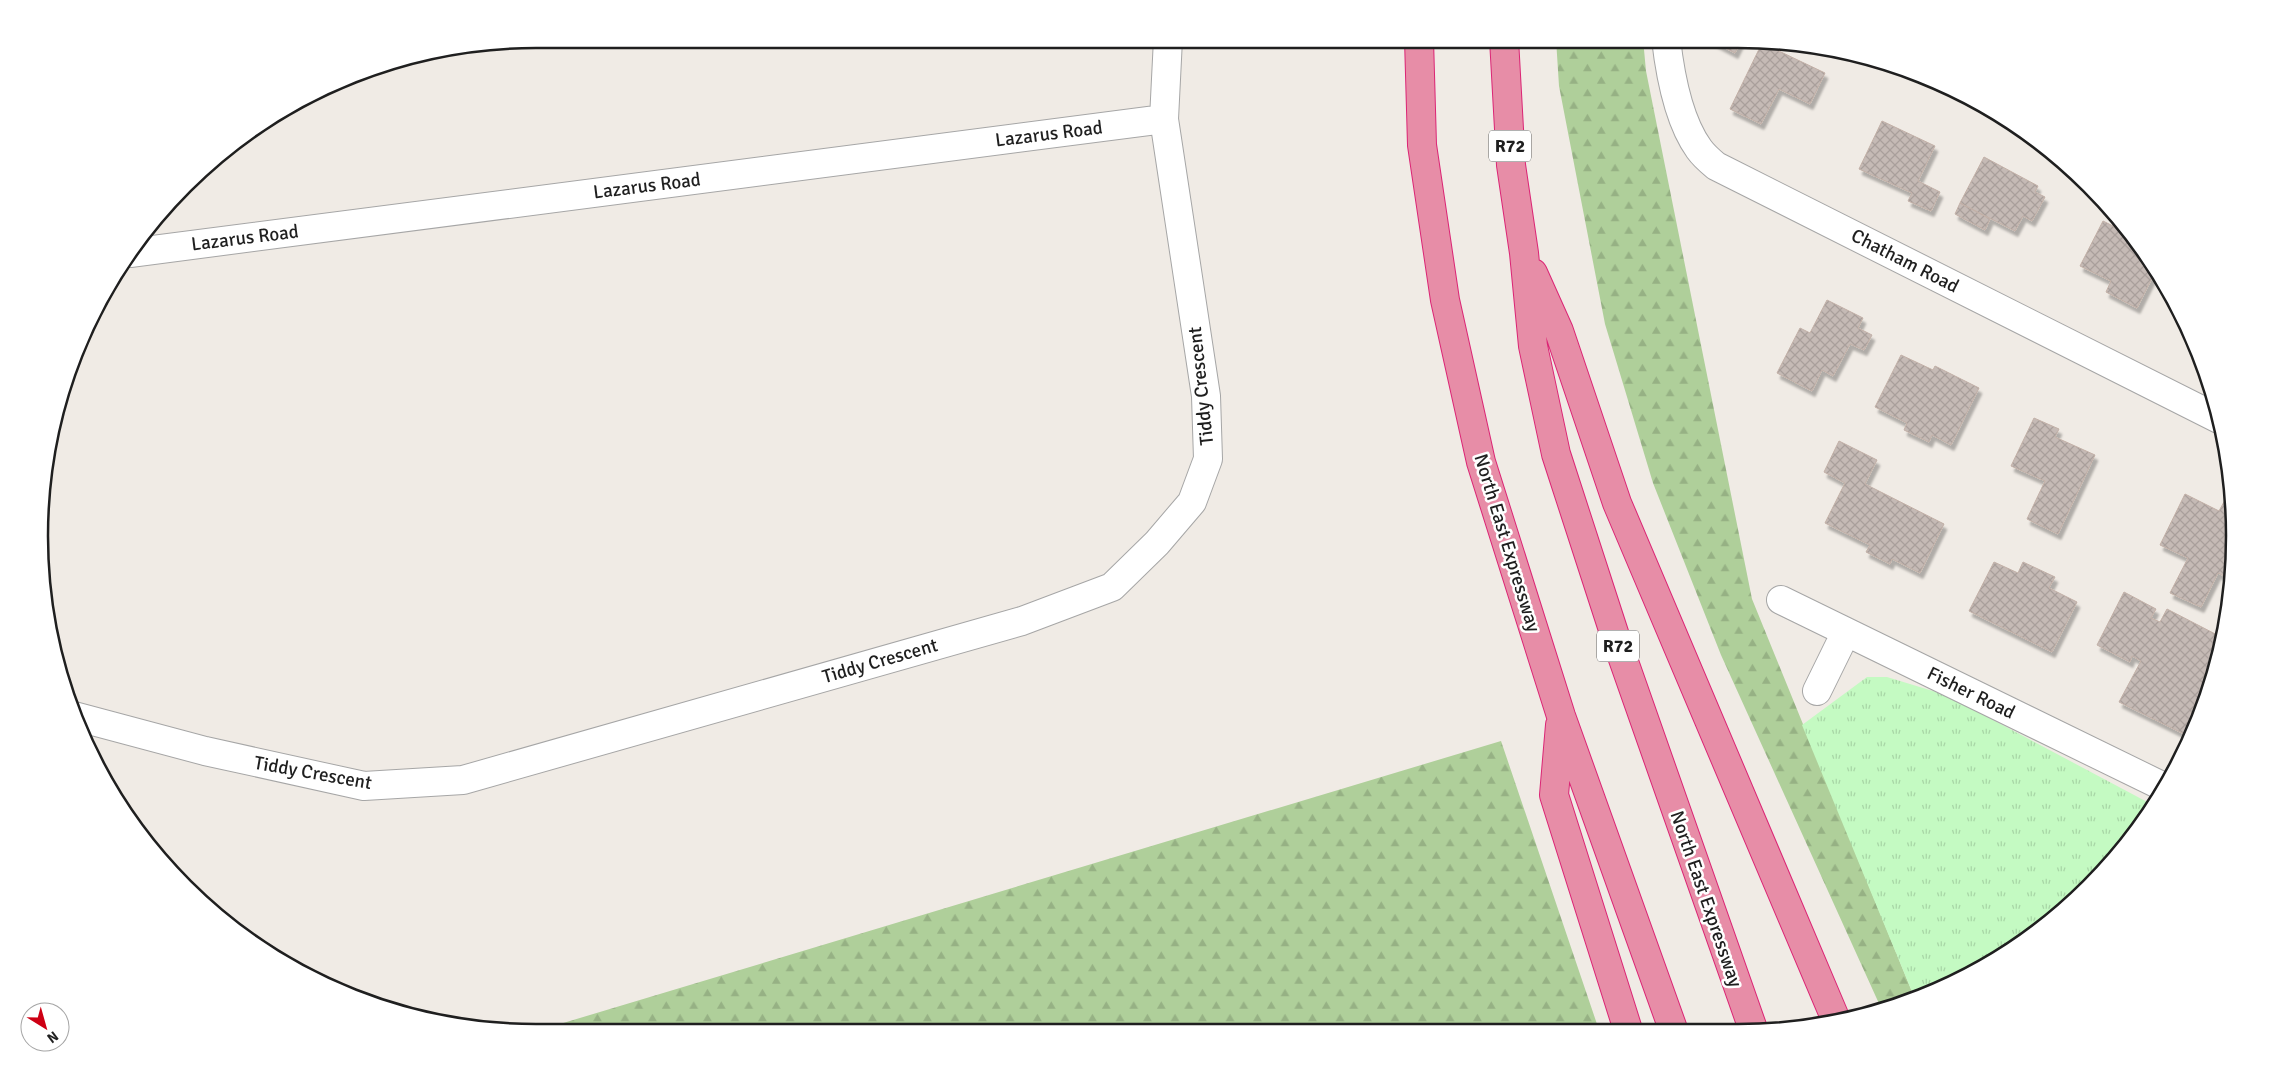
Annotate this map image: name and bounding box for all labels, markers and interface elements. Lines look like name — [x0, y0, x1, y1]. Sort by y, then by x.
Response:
street label: Lazarus Road — [994, 116, 1104, 152]
road number: R72 — [1489, 130, 1531, 162]
street label: Lazarus Road — [592, 168, 702, 204]
street label: Lazarus Road — [190, 220, 300, 256]
street label: Chatham Road — [1847, 224, 1963, 298]
street label: Tiddy Crescent — [1183, 325, 1219, 446]
street label: North East Expressway — [1468, 451, 1546, 635]
road number: R72 — [1597, 630, 1639, 661]
street label: Tiddy Crescent — [819, 633, 941, 689]
street label: Fisher Road — [1923, 661, 2019, 725]
street label: Tiddy Crescent — [252, 751, 374, 795]
street label: North East Expressway — [1665, 808, 1747, 990]
north arrow — [20, 1002, 70, 1052]
text: N — [44, 1027, 62, 1047]

